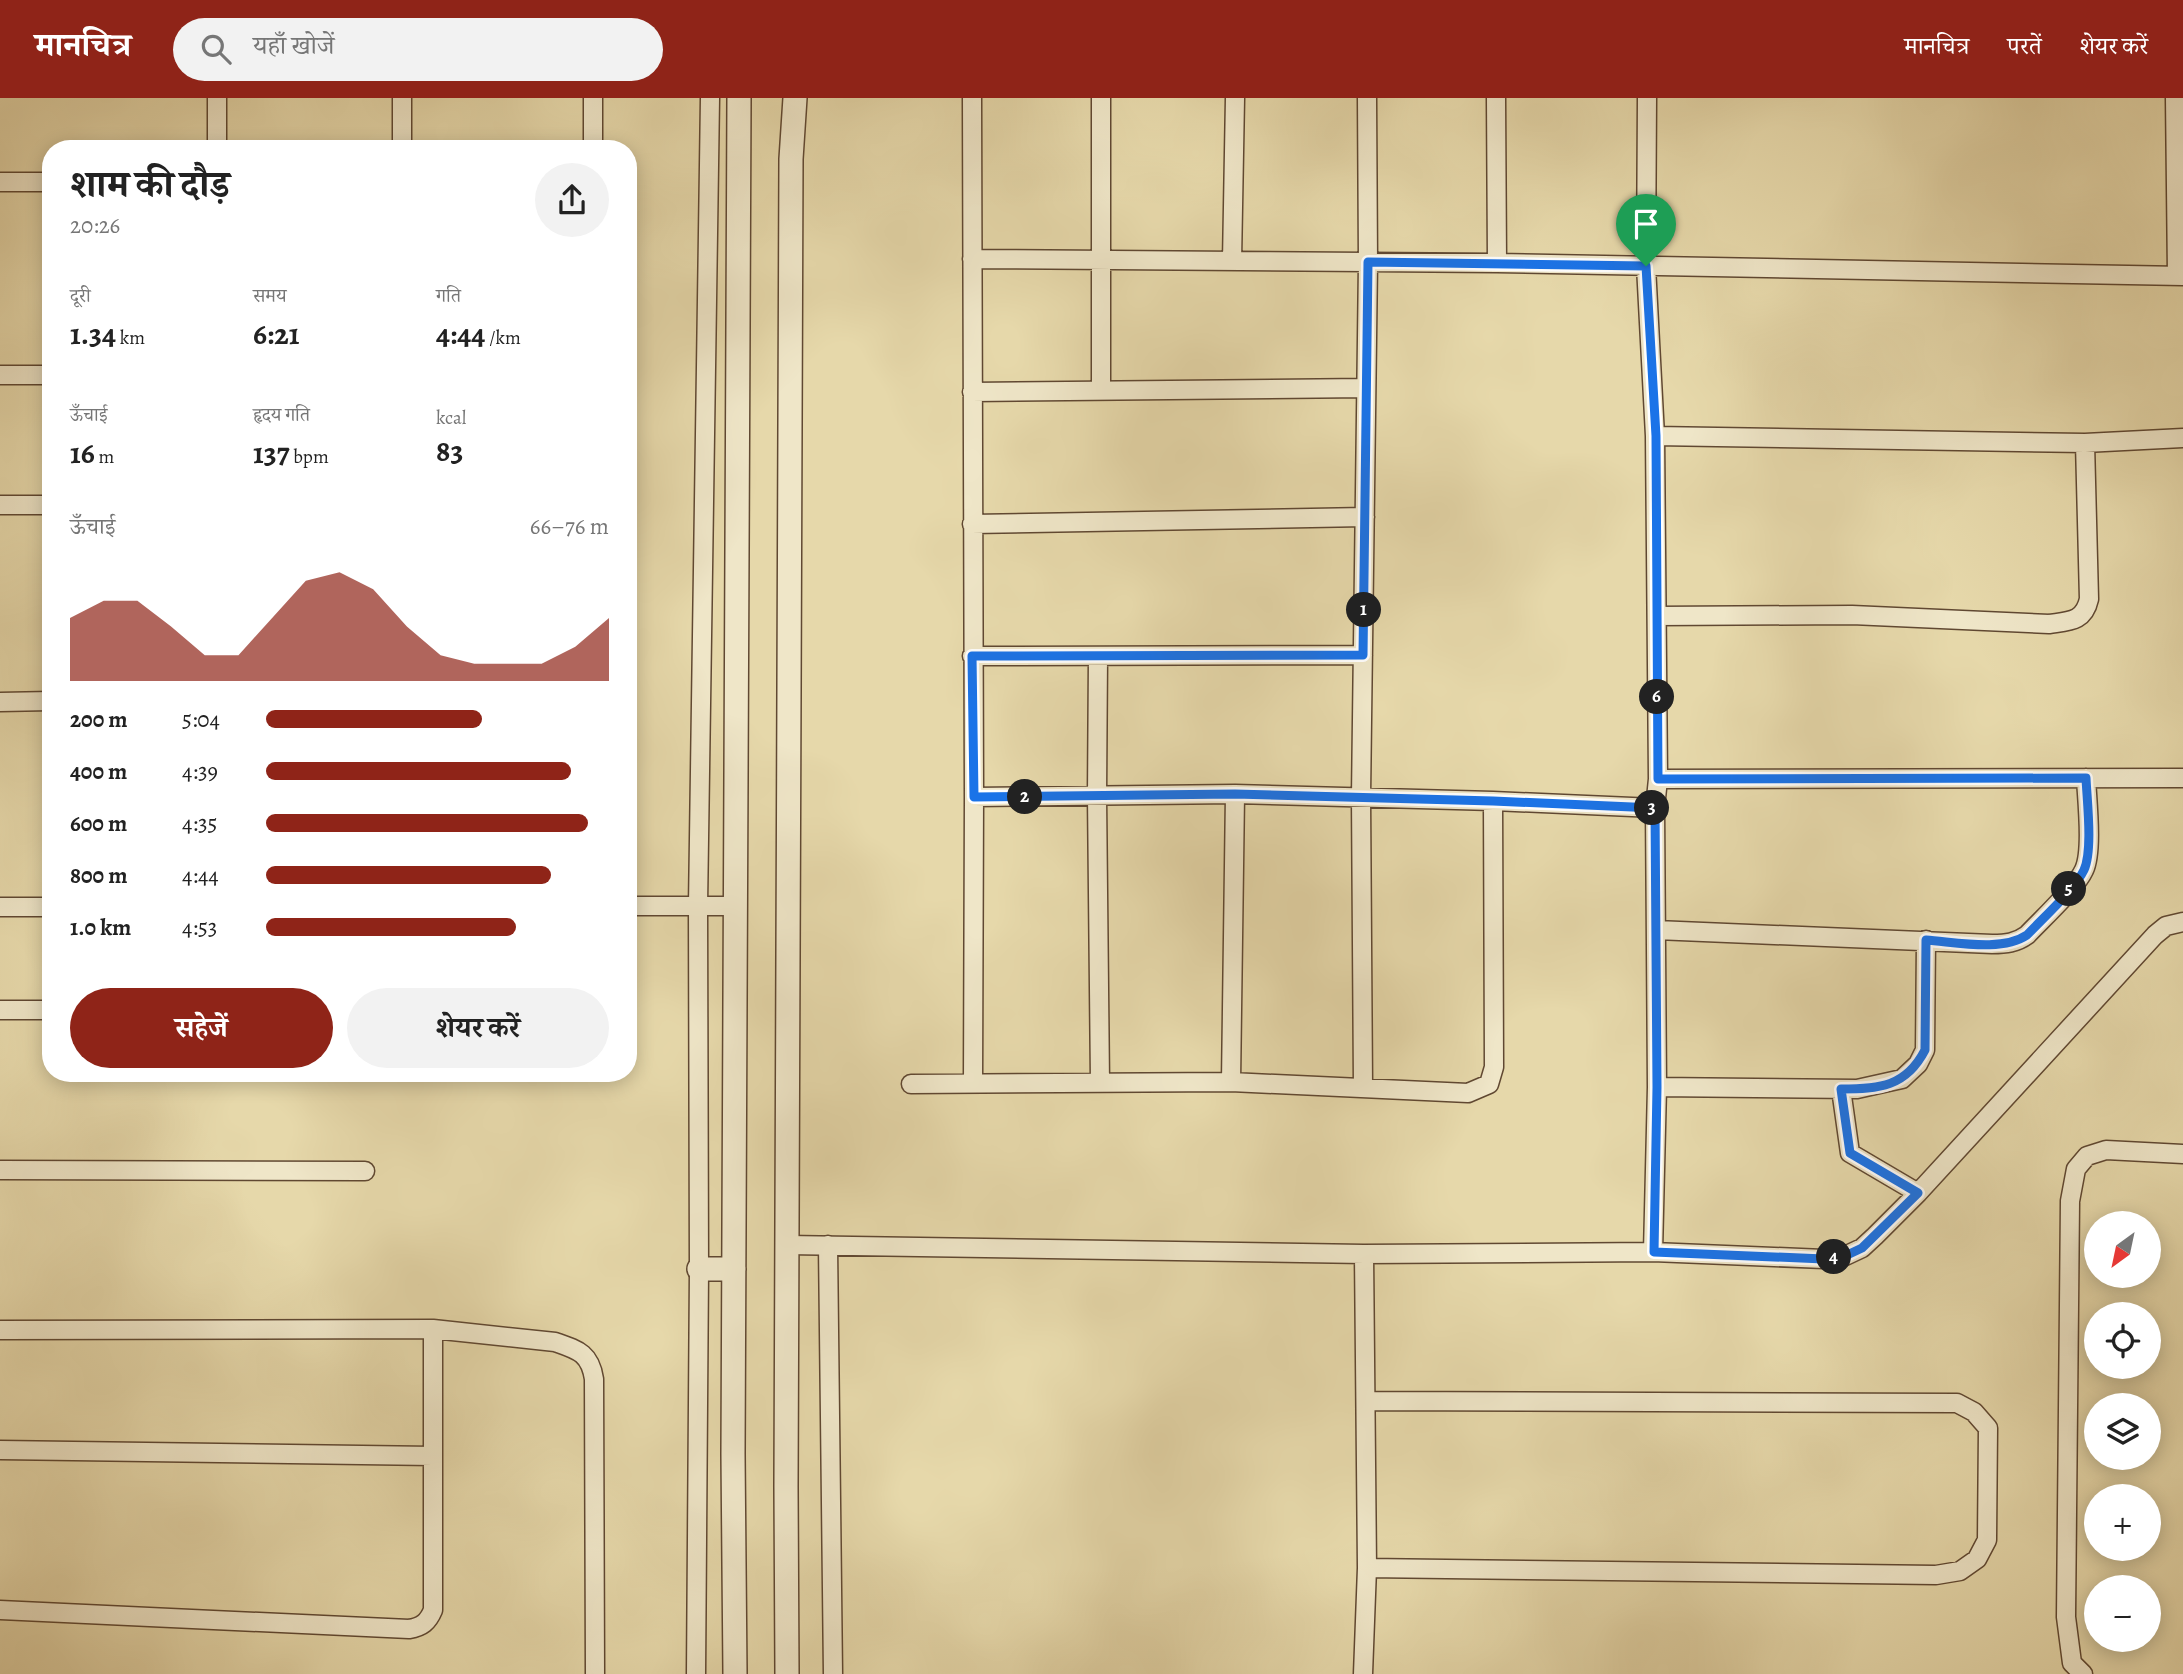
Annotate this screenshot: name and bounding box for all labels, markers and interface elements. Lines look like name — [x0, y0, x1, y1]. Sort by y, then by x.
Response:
search box — [173, 18, 663, 81]
text: मानचित्र — [35, 22, 131, 67]
text: यहाँ खोजें — [253, 28, 334, 63]
icon: search — [197, 30, 235, 68]
text: मानचित्र — [1904, 30, 1969, 62]
text: परतें — [2007, 30, 2042, 62]
text: शेयर करें — [2080, 30, 2148, 62]
text: शाम की दौड़ — [70, 158, 230, 210]
button: share — [535, 163, 609, 237]
pin — [1616, 194, 1676, 266]
icon: arrive — [1627, 205, 1665, 243]
text: 20:26 — [70, 210, 120, 241]
text: दूरी — [70, 283, 91, 309]
text: समय — [253, 283, 286, 309]
text: गति — [436, 283, 461, 309]
text: 1.34 — [70, 314, 116, 354]
text: 6:21 — [253, 314, 299, 354]
text: 4:44 — [436, 314, 485, 354]
text: km — [116, 325, 145, 351]
text: /km — [485, 325, 521, 351]
text: ऊँचाई — [70, 402, 107, 428]
text: हृदय गति — [253, 402, 310, 428]
text: kcal — [436, 405, 466, 431]
text: 83 — [436, 431, 463, 471]
text: 16 — [70, 433, 95, 473]
text: 137 — [253, 433, 289, 473]
text: m — [95, 444, 114, 470]
text: bpm — [289, 444, 329, 470]
text: ऊँचाई — [70, 511, 115, 542]
text: 66–76 m — [530, 511, 609, 542]
pin: 1 — [1346, 592, 1382, 628]
text: 1 — [1360, 596, 1367, 622]
pin: 6 — [1640, 680, 1674, 714]
text: 6 — [1652, 683, 1661, 709]
text: 200 m — [70, 704, 128, 735]
text: 5:04 — [182, 704, 220, 735]
text: 400 m — [70, 756, 127, 787]
text: 4:39 — [182, 756, 218, 787]
pin: 2 — [1007, 780, 1042, 814]
text: 2 — [1020, 783, 1029, 809]
pin: 3 — [1634, 790, 1670, 826]
text: 3 — [1647, 794, 1656, 820]
text: 600 m — [70, 808, 127, 839]
text: 4:35 — [182, 808, 217, 839]
text: 800 m — [70, 860, 127, 891]
text: 4:44 — [182, 860, 219, 891]
pin: 5 — [2052, 872, 2086, 906]
text: 5 — [2064, 875, 2073, 901]
text: 1.0 km — [70, 912, 131, 943]
text: 4:53 — [182, 912, 217, 943]
button: सहेजें — [70, 988, 333, 1068]
button: शेयर करें — [347, 988, 609, 1068]
north arrow — [2084, 1211, 2161, 1288]
map controls — [2084, 1211, 2161, 1652]
pin: 4 — [1816, 1240, 1852, 1274]
text: 4 — [1829, 1243, 1838, 1269]
button: locate — [2084, 1302, 2161, 1379]
button: layers — [2084, 1393, 2161, 1470]
button: + — [2084, 1484, 2161, 1561]
button: − — [2084, 1575, 2161, 1652]

